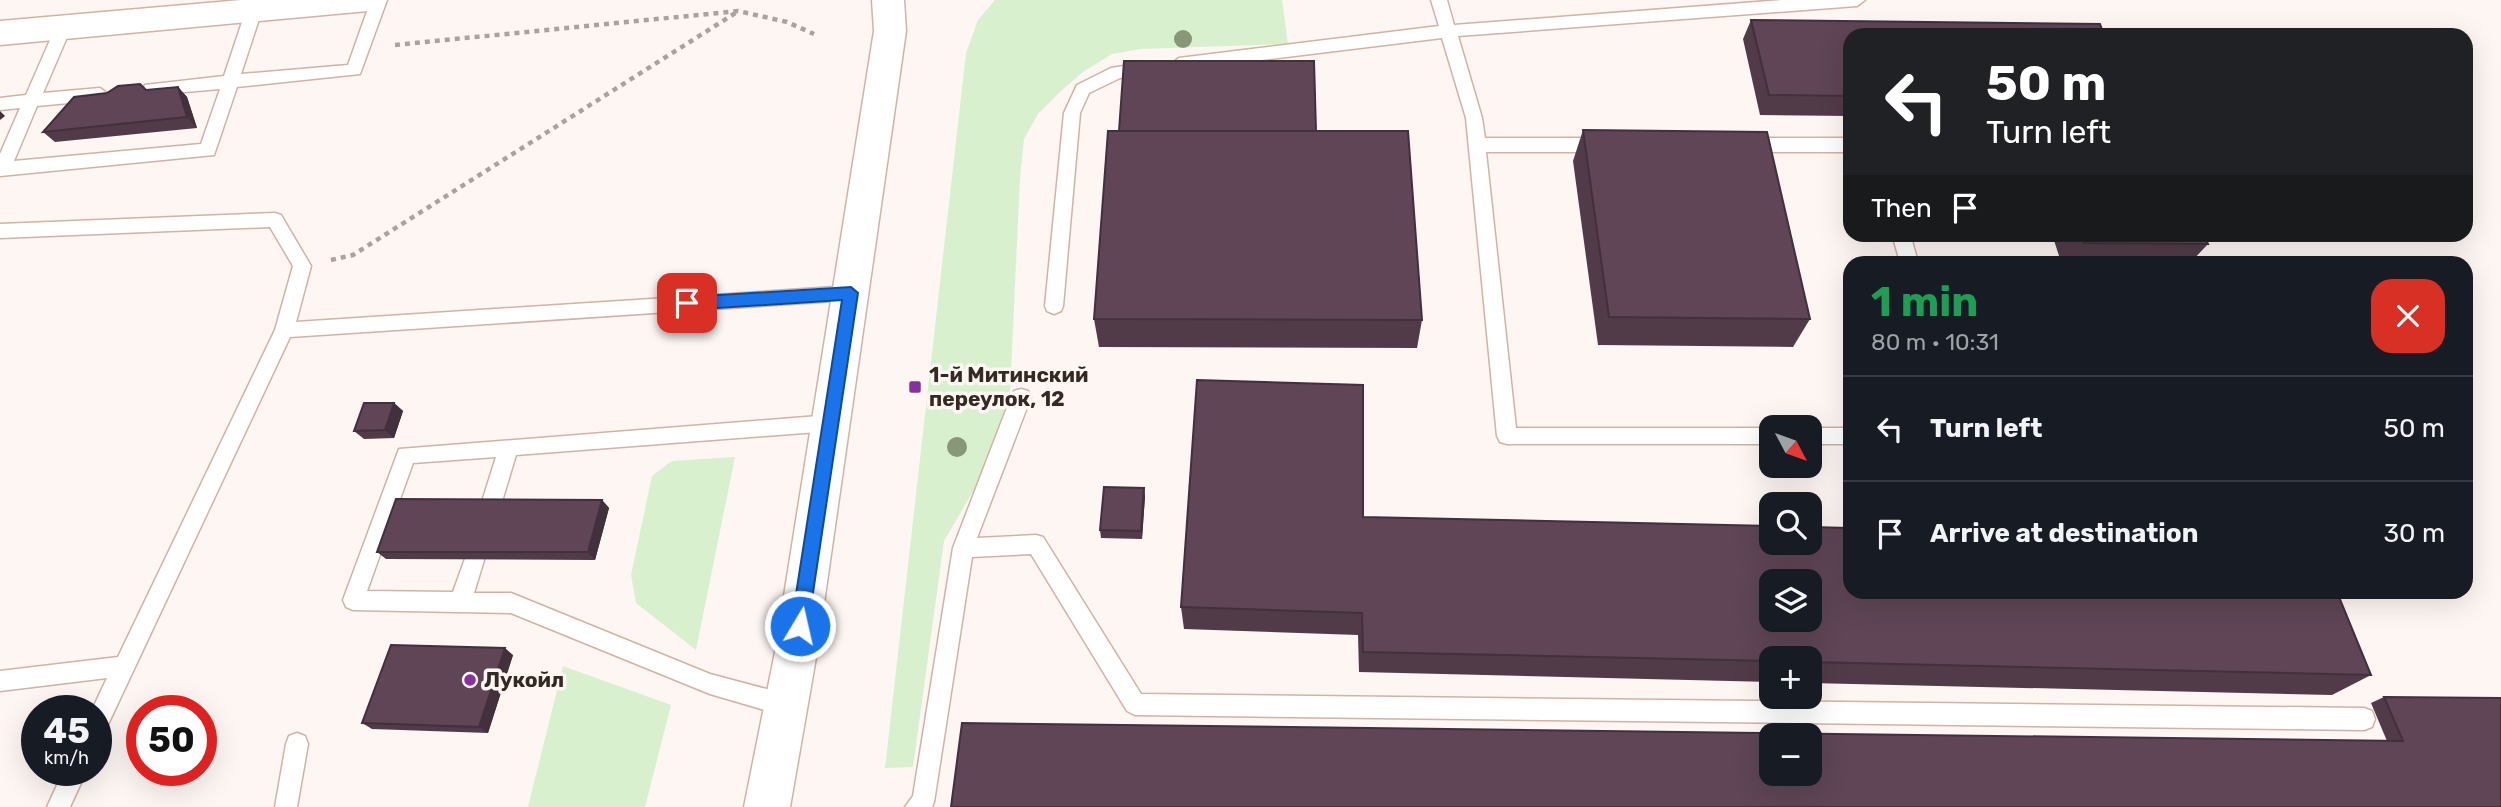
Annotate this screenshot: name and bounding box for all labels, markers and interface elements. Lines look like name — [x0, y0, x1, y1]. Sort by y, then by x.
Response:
text: 50 m — [1986, 54, 2106, 112]
icon: left — [1871, 56, 1962, 147]
text: Turn left — [1986, 113, 2111, 151]
icon: arrive — [1946, 189, 1984, 227]
text: Then — [1871, 193, 1932, 224]
pin — [657, 273, 717, 333]
text: 1 min — [1871, 277, 1978, 327]
button: close — [2371, 279, 2445, 353]
icon: arrive — [668, 284, 706, 322]
text: 80 m · 10:31 — [1871, 328, 1999, 356]
place label: 1-й Митинский переулок, 12 — [929, 362, 1088, 411]
marker: 1-й Митинский переулок, 12 — [907, 379, 923, 395]
icon: left — [1871, 410, 1909, 448]
text: Turn left — [1930, 413, 2042, 444]
text: 50 m — [2384, 413, 2445, 444]
north arrow — [1759, 415, 1822, 478]
map controls — [1759, 415, 1822, 786]
button: search — [1759, 492, 1822, 555]
icon: arrive — [1871, 515, 1909, 553]
text: Arrive at destination — [1930, 518, 2198, 549]
text: 30 m — [2383, 518, 2445, 549]
button: layers — [1759, 569, 1822, 632]
position arrow — [763, 589, 837, 663]
button: + — [1759, 646, 1822, 709]
place label: Лукойл — [484, 667, 564, 692]
marker: Лукойл — [462, 672, 478, 688]
speed limit sign: 50 — [126, 695, 217, 786]
text: 45 — [43, 710, 90, 752]
button: − — [1759, 723, 1822, 786]
text: km/h — [44, 747, 89, 769]

